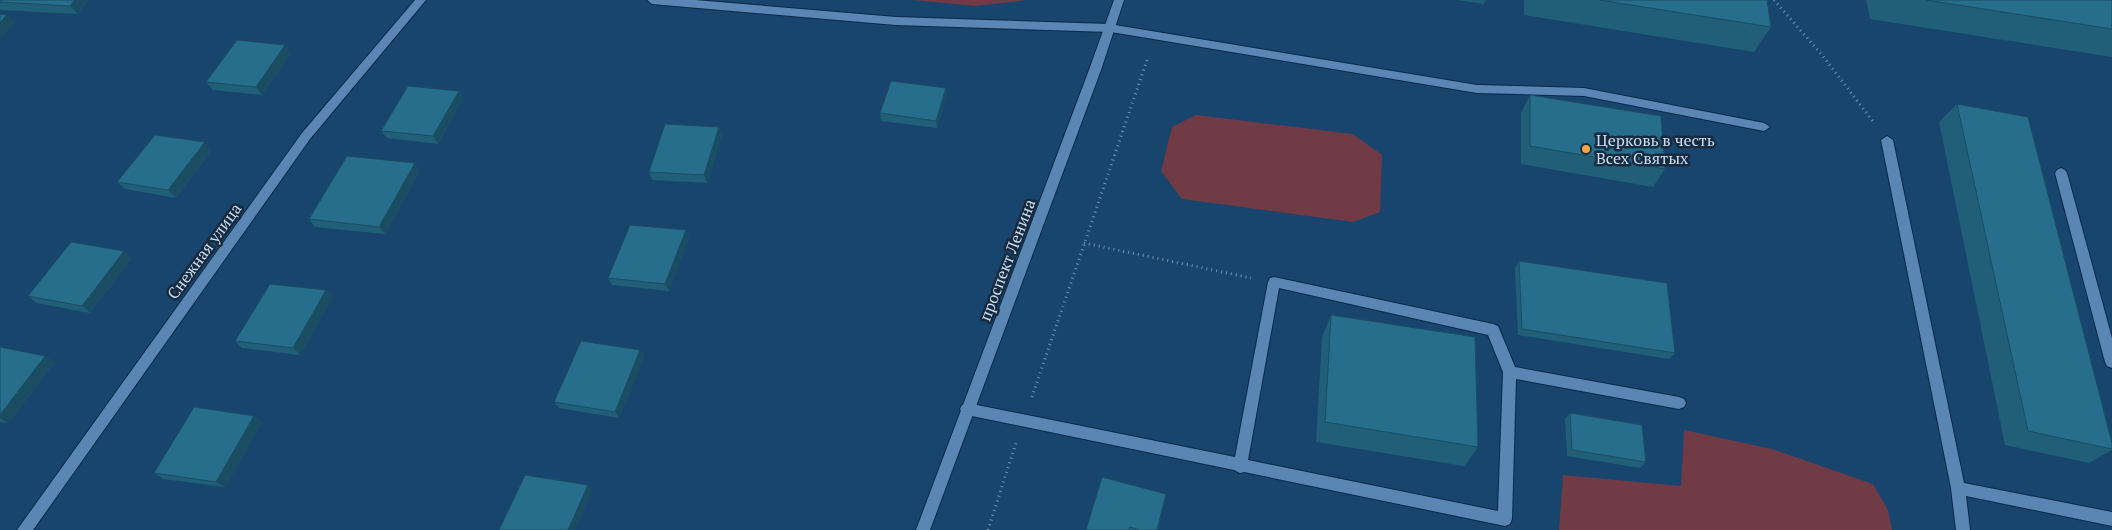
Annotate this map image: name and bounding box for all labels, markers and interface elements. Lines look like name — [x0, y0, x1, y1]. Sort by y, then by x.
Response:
place label: Церковь в честь Всех Святых — [1596, 129, 1715, 169]
marker: Церковь в честь Всех Святых — [1580, 143, 1592, 155]
street label: проспект Ленина — [974, 196, 1040, 324]
street label: Снежная улица — [162, 199, 246, 303]

